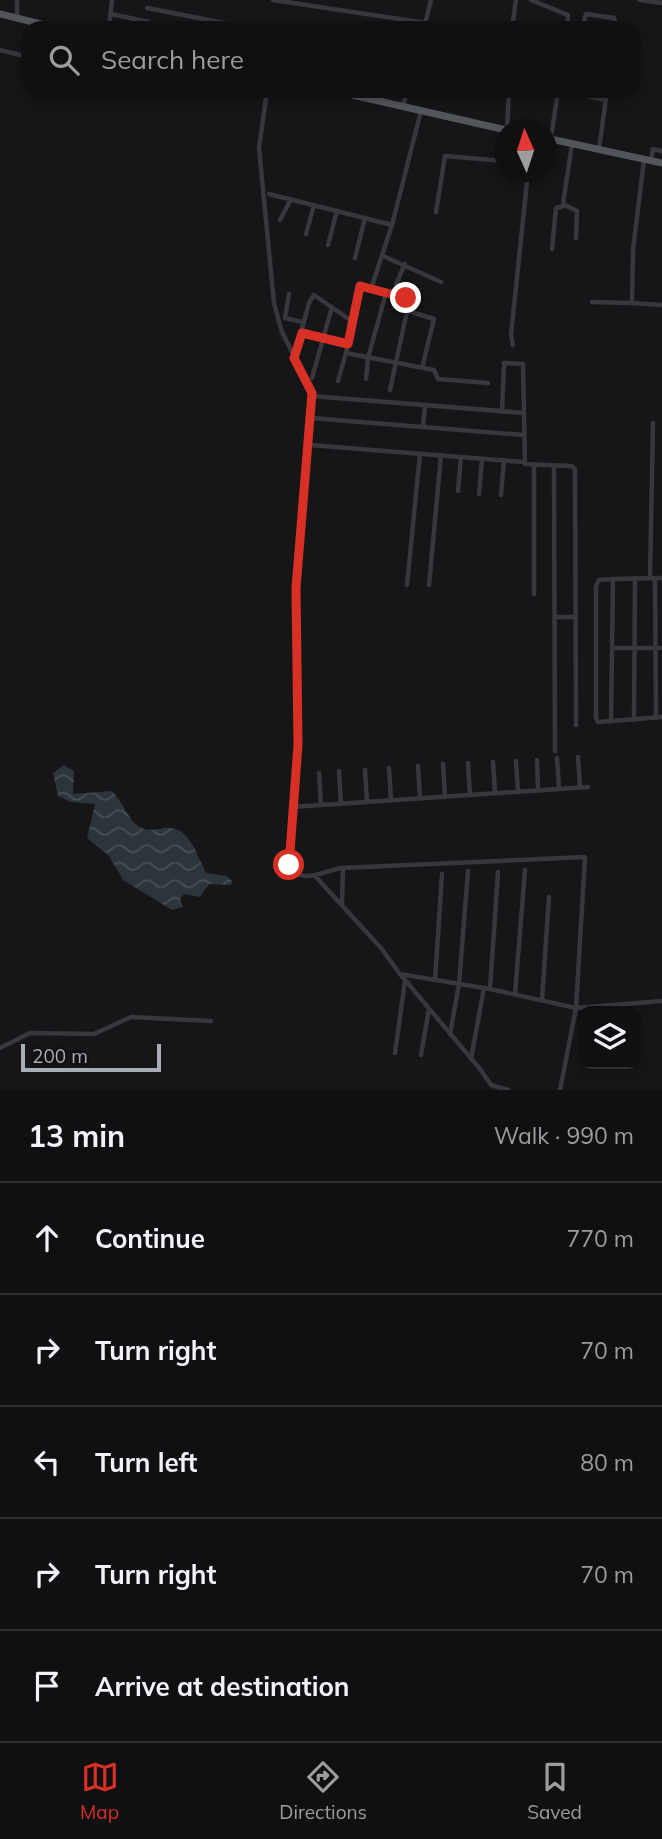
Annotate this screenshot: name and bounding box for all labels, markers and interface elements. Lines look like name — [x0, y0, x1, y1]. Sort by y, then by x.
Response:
search box — [21, 21, 641, 98]
icon: search — [45, 41, 83, 79]
text: Search here — [101, 43, 244, 76]
north arrow — [494, 119, 557, 182]
route end — [390, 282, 421, 313]
route start — [273, 849, 304, 880]
map controls — [578, 1006, 641, 1069]
button: layers — [578, 1006, 641, 1069]
scale bar — [21, 1041, 161, 1073]
text: 200 m — [32, 1044, 88, 1068]
text: 13 min — [28, 1117, 125, 1155]
text: Walk · 990 m — [494, 1121, 634, 1150]
icon: ahead — [28, 1219, 66, 1257]
text: Continue — [95, 1222, 205, 1255]
text: 770 m — [566, 1224, 634, 1253]
icon: right — [28, 1331, 66, 1369]
text: Turn right — [95, 1334, 216, 1367]
text: 70 m — [580, 1336, 634, 1365]
icon: left — [28, 1443, 66, 1481]
text: Turn left — [95, 1446, 197, 1479]
text: 80 m — [580, 1448, 634, 1477]
icon: right — [28, 1555, 66, 1593]
text: Turn right — [95, 1558, 216, 1591]
text: 70 m — [580, 1560, 634, 1589]
icon: arrive — [28, 1667, 66, 1705]
text: Arrive at destination — [95, 1670, 350, 1703]
tab: Map — [80, 1758, 119, 1824]
tab: Directions — [279, 1758, 367, 1824]
tab: Saved — [527, 1758, 582, 1824]

